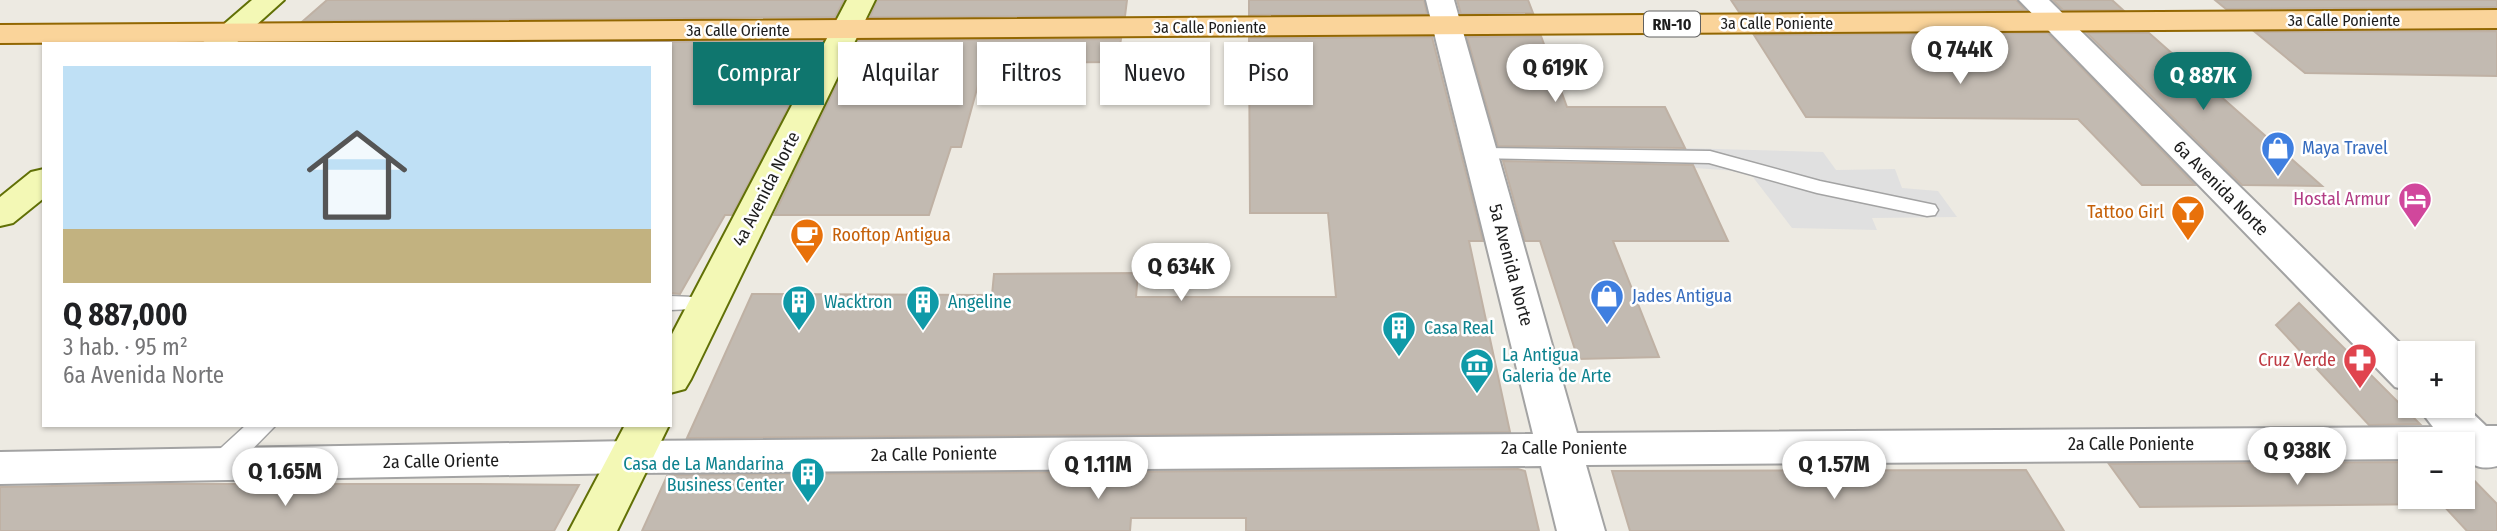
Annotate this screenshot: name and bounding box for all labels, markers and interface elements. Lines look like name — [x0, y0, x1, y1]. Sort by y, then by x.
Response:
street label: 3a Calle Poniente — [2288, 11, 2400, 30]
road number: RN-10 — [1644, 12, 1700, 36]
street label: 3a Calle Poniente — [1721, 14, 1833, 33]
street label: 3a Calle Poniente — [1154, 18, 1266, 37]
street label: 3a Calle Oriente — [686, 21, 790, 40]
pin: Q 744K — [1903, 27, 2017, 86]
text: Q 744K — [1927, 35, 1993, 63]
chip: Comprar — [693, 42, 824, 105]
chip: Alquilar — [838, 42, 963, 105]
chip: Filtros — [977, 42, 1086, 105]
chip: Nuevo — [1100, 42, 1210, 105]
chip: Piso — [1224, 42, 1313, 105]
pin: Q 619K — [1498, 44, 1612, 104]
pin: Q 887K — [2146, 52, 2260, 112]
text: Q 619K — [1522, 53, 1588, 81]
text: Q 887K — [2170, 61, 2236, 89]
icon: home — [294, 112, 420, 238]
street label: 4a Avenida Norte — [728, 128, 804, 250]
shop icon: Maya Travel — [2259, 129, 2297, 178]
street label: 6a Avenida Norte — [2169, 136, 2273, 240]
place label: Maya Travel — [2302, 137, 2388, 159]
hotel icon: Hostal Armur — [2396, 180, 2434, 229]
place label: Hostal Armur — [2293, 188, 2391, 210]
bar icon: Tattoo Girl — [2169, 193, 2207, 242]
place label: Tattoo Girl — [2087, 201, 2164, 223]
street label: 5a Avenida Norte — [1484, 202, 1538, 329]
cafe icon: Rooftop Antigua — [788, 216, 826, 265]
place label: Rooftop Antigua — [832, 224, 951, 246]
pin: Q 634K — [1124, 244, 1238, 303]
text: Q 634K — [1147, 252, 1215, 280]
shop icon: Jades Antigua — [1588, 277, 1626, 326]
building icon: Wacktron — [780, 283, 818, 332]
building icon: Angeline — [904, 283, 942, 332]
place label: Jades Antigua — [1632, 285, 1732, 307]
place label: Wacktron — [824, 291, 892, 313]
place label: Angeline — [948, 291, 1012, 313]
text: Q 887,000 — [63, 297, 188, 333]
building icon: Casa Real — [1380, 309, 1418, 358]
place label: Casa Real — [1424, 317, 1494, 339]
text: 3 hab. · 95 m² — [63, 333, 188, 361]
pharmacy icon: Cruz Verde — [2341, 341, 2379, 390]
map controls — [2398, 341, 2475, 509]
button: + — [2398, 341, 2475, 418]
place label: La Antigua Galeria de Arte — [1502, 344, 1612, 387]
museum icon: La Antigua Galeria de Arte — [1458, 346, 1496, 395]
place label: Cruz Verde — [2258, 349, 2336, 371]
text: 6a Avenida Norte — [63, 361, 224, 389]
pin: Q 938K — [2240, 428, 2354, 487]
button: − — [2398, 432, 2475, 509]
street label: 2a Calle Poniente — [2068, 433, 2194, 455]
text: Q 938K — [2263, 436, 2331, 464]
street label: 2a Calle Poniente — [1501, 437, 1627, 459]
street label: 2a Calle Poniente — [871, 442, 997, 466]
pin: Q 1.11M — [1033, 442, 1163, 501]
pin: Q 1.57M — [1769, 442, 1899, 501]
pin: Q 1.65M — [220, 448, 350, 508]
street label: 2a Calle Oriente — [383, 449, 499, 473]
text: Q 1.11M — [1064, 450, 1132, 478]
text: Q 1.57M — [1798, 450, 1870, 478]
place label: Casa de La Mandarina Business Center — [623, 453, 785, 496]
building icon: Casa de La Mandarina Business Center — [789, 455, 827, 504]
text: Q 1.65M — [248, 457, 322, 485]

